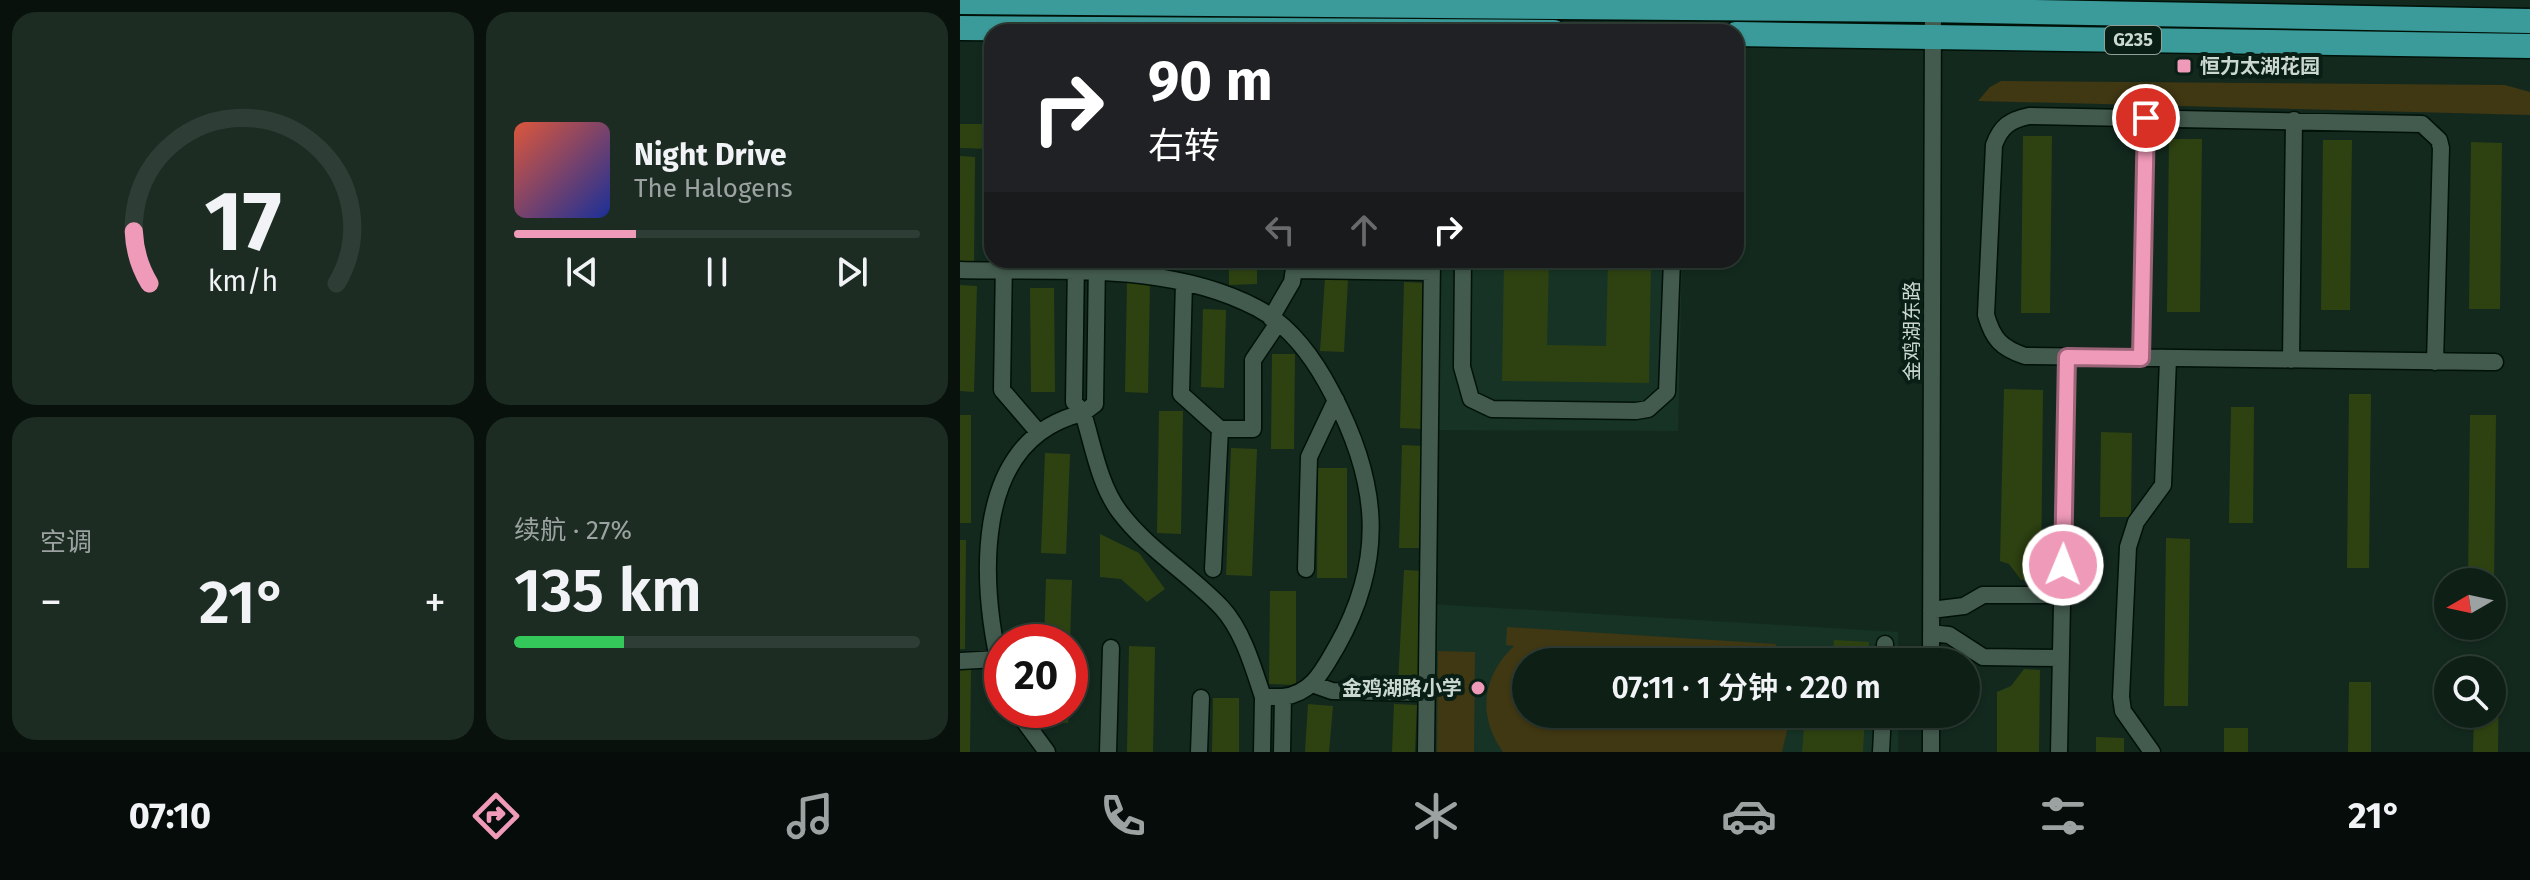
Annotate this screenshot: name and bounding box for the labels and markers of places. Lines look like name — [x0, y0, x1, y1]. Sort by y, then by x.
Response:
place label: 恒力太湖花园 — [2200, 54, 2320, 78]
marker: 恒力太湖花园 — [2175, 57, 2193, 75]
pin — [2112, 84, 2180, 152]
place label: 金鸡湖路小学 — [1342, 676, 1462, 700]
marker: 金鸡湖路小学 — [1469, 679, 1487, 697]

